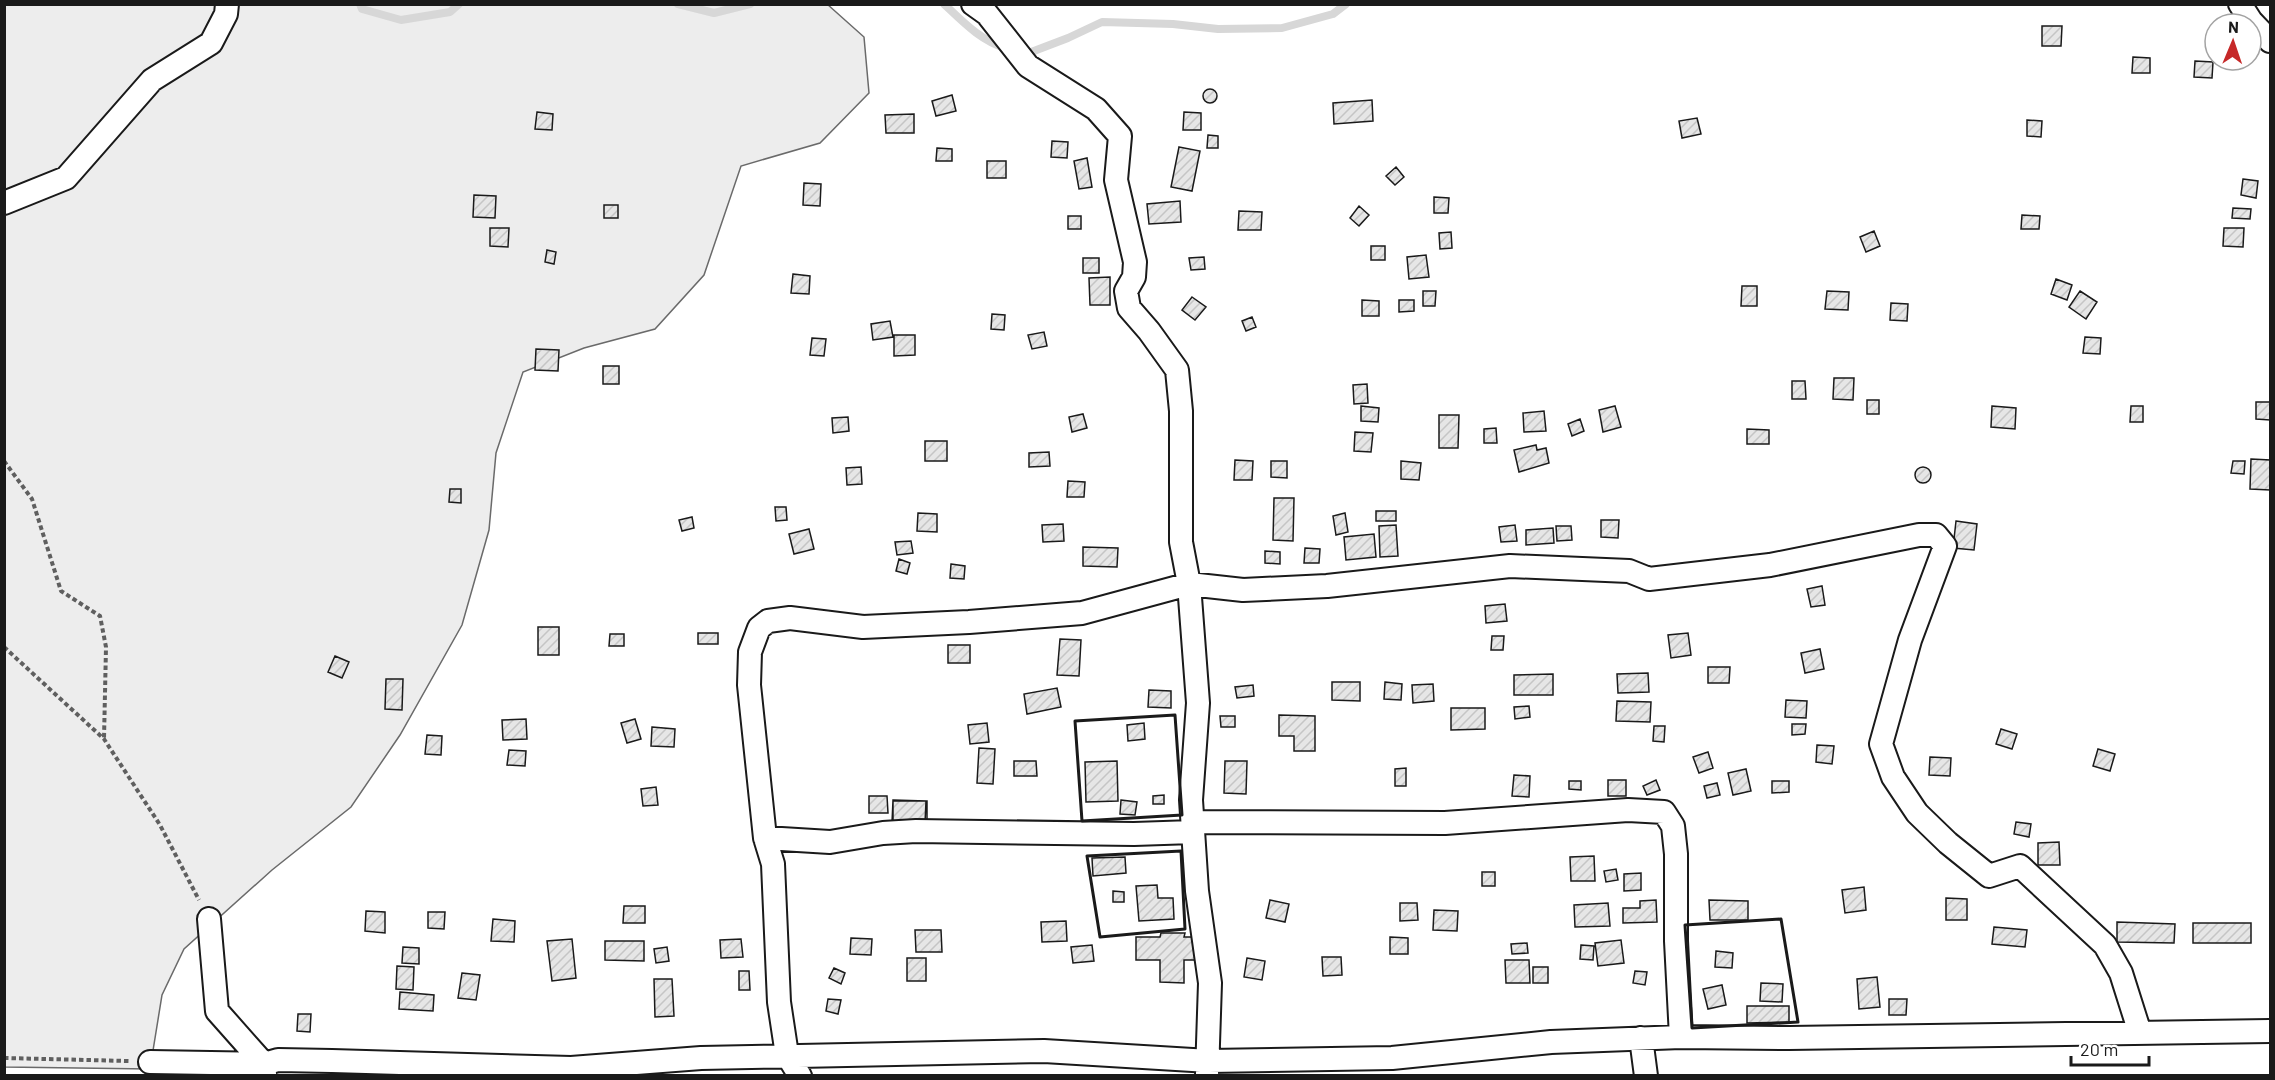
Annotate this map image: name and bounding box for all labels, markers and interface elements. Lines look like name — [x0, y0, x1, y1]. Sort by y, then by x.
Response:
north arrow — [2203, 12, 2263, 72]
text: N — [2228, 17, 2239, 36]
scale bar — [2071, 1029, 2149, 1067]
text: 20 m — [2080, 1038, 2118, 1060]

